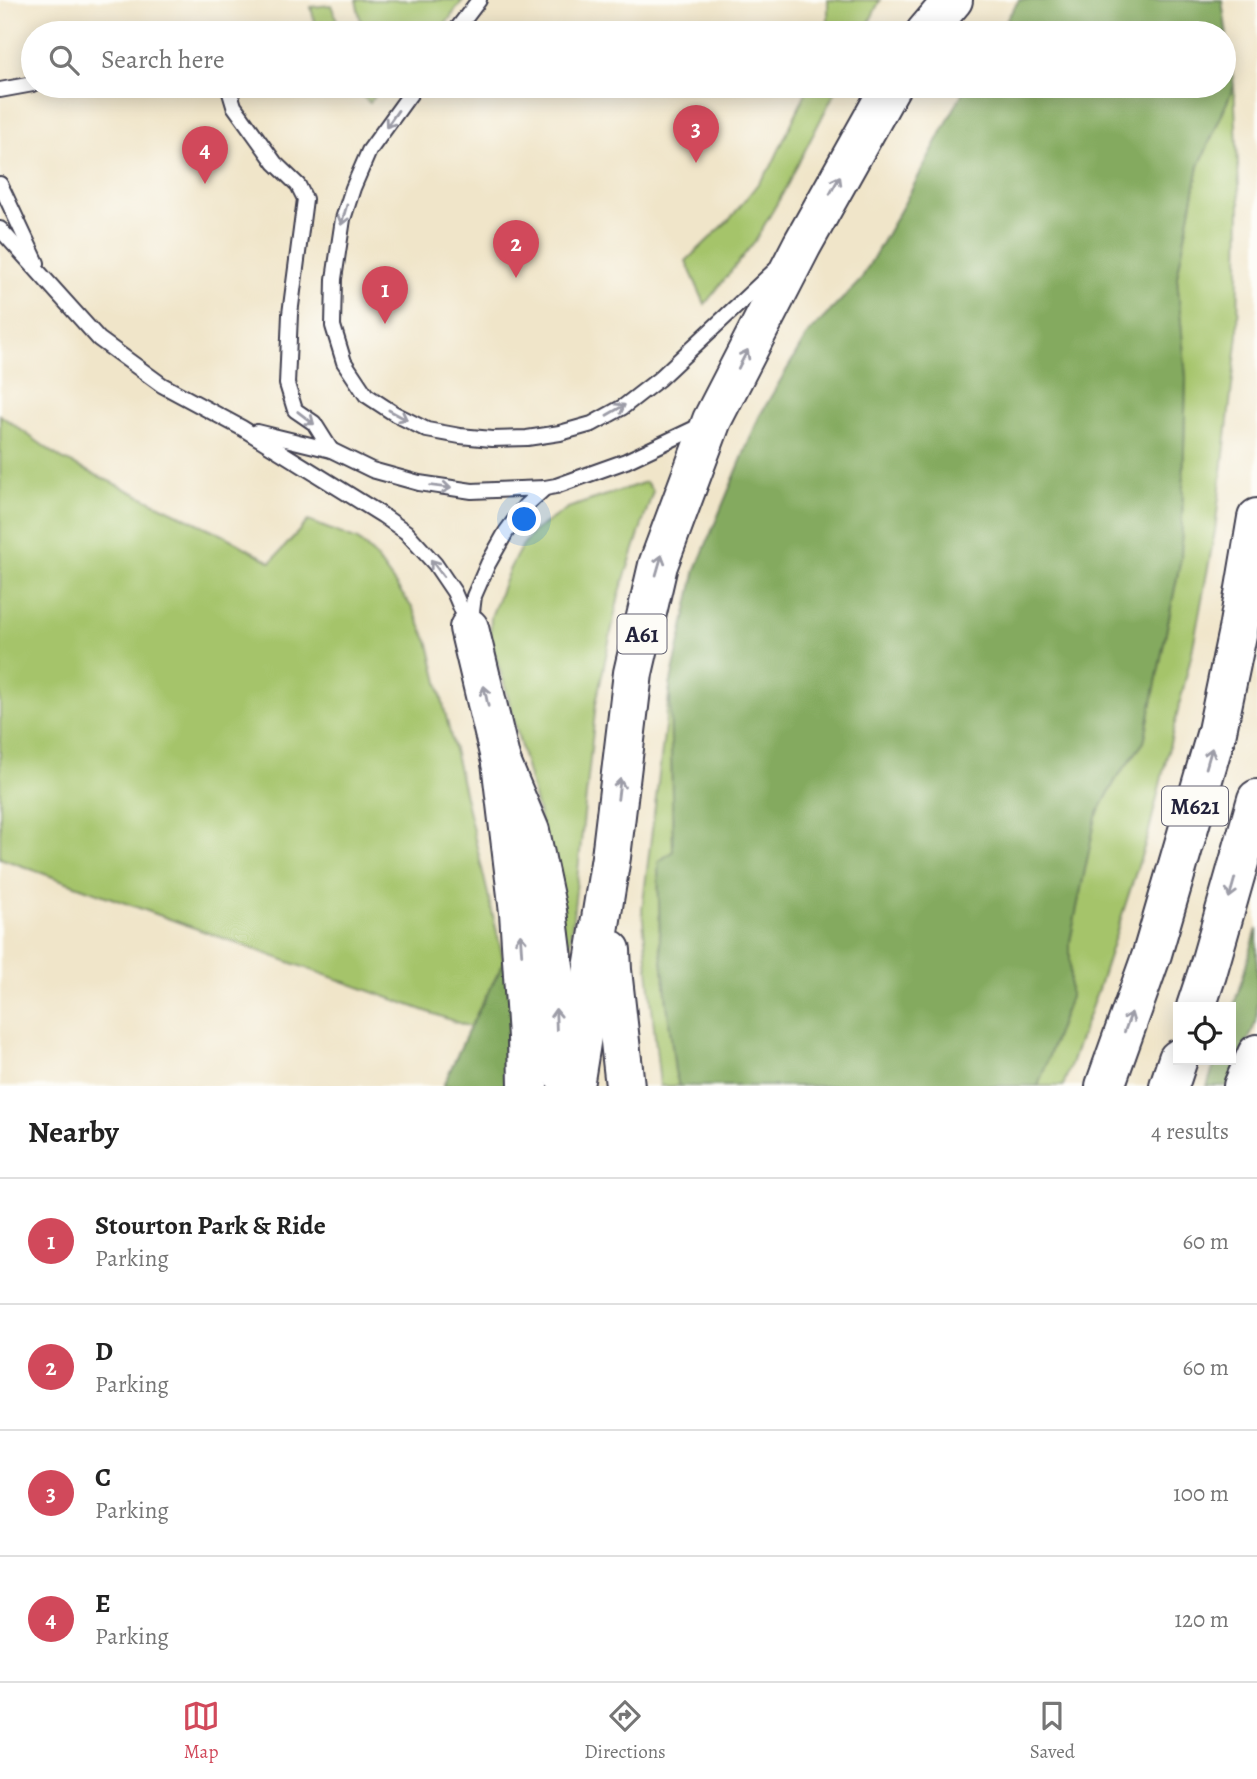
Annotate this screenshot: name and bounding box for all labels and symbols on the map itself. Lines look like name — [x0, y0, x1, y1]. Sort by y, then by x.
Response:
pin: 3 — [673, 105, 719, 163]
one-way arrow — [385, 109, 399, 128]
pin: 4 — [182, 126, 228, 184]
one-way arrow — [829, 175, 842, 196]
one-way arrow — [337, 204, 350, 226]
pin: 2 — [493, 220, 539, 278]
pin: 1 — [362, 266, 408, 324]
one-way arrow — [737, 349, 750, 370]
one-way arrow — [606, 403, 626, 417]
one-way arrow — [388, 408, 408, 422]
one-way arrow — [297, 411, 315, 426]
one-way arrow — [430, 480, 452, 493]
your location — [507, 502, 541, 536]
one-way arrow — [653, 555, 666, 577]
one-way arrow — [430, 559, 445, 578]
road number: A61 — [618, 614, 666, 654]
one-way arrow — [479, 685, 492, 708]
one-way arrow — [1204, 747, 1217, 769]
one-way arrow — [612, 778, 625, 801]
road number: M621 — [1162, 786, 1228, 826]
one-way arrow — [1224, 877, 1237, 899]
one-way arrow — [514, 934, 527, 956]
one-way arrow — [550, 1007, 563, 1030]
one-way arrow — [1123, 1011, 1135, 1033]

